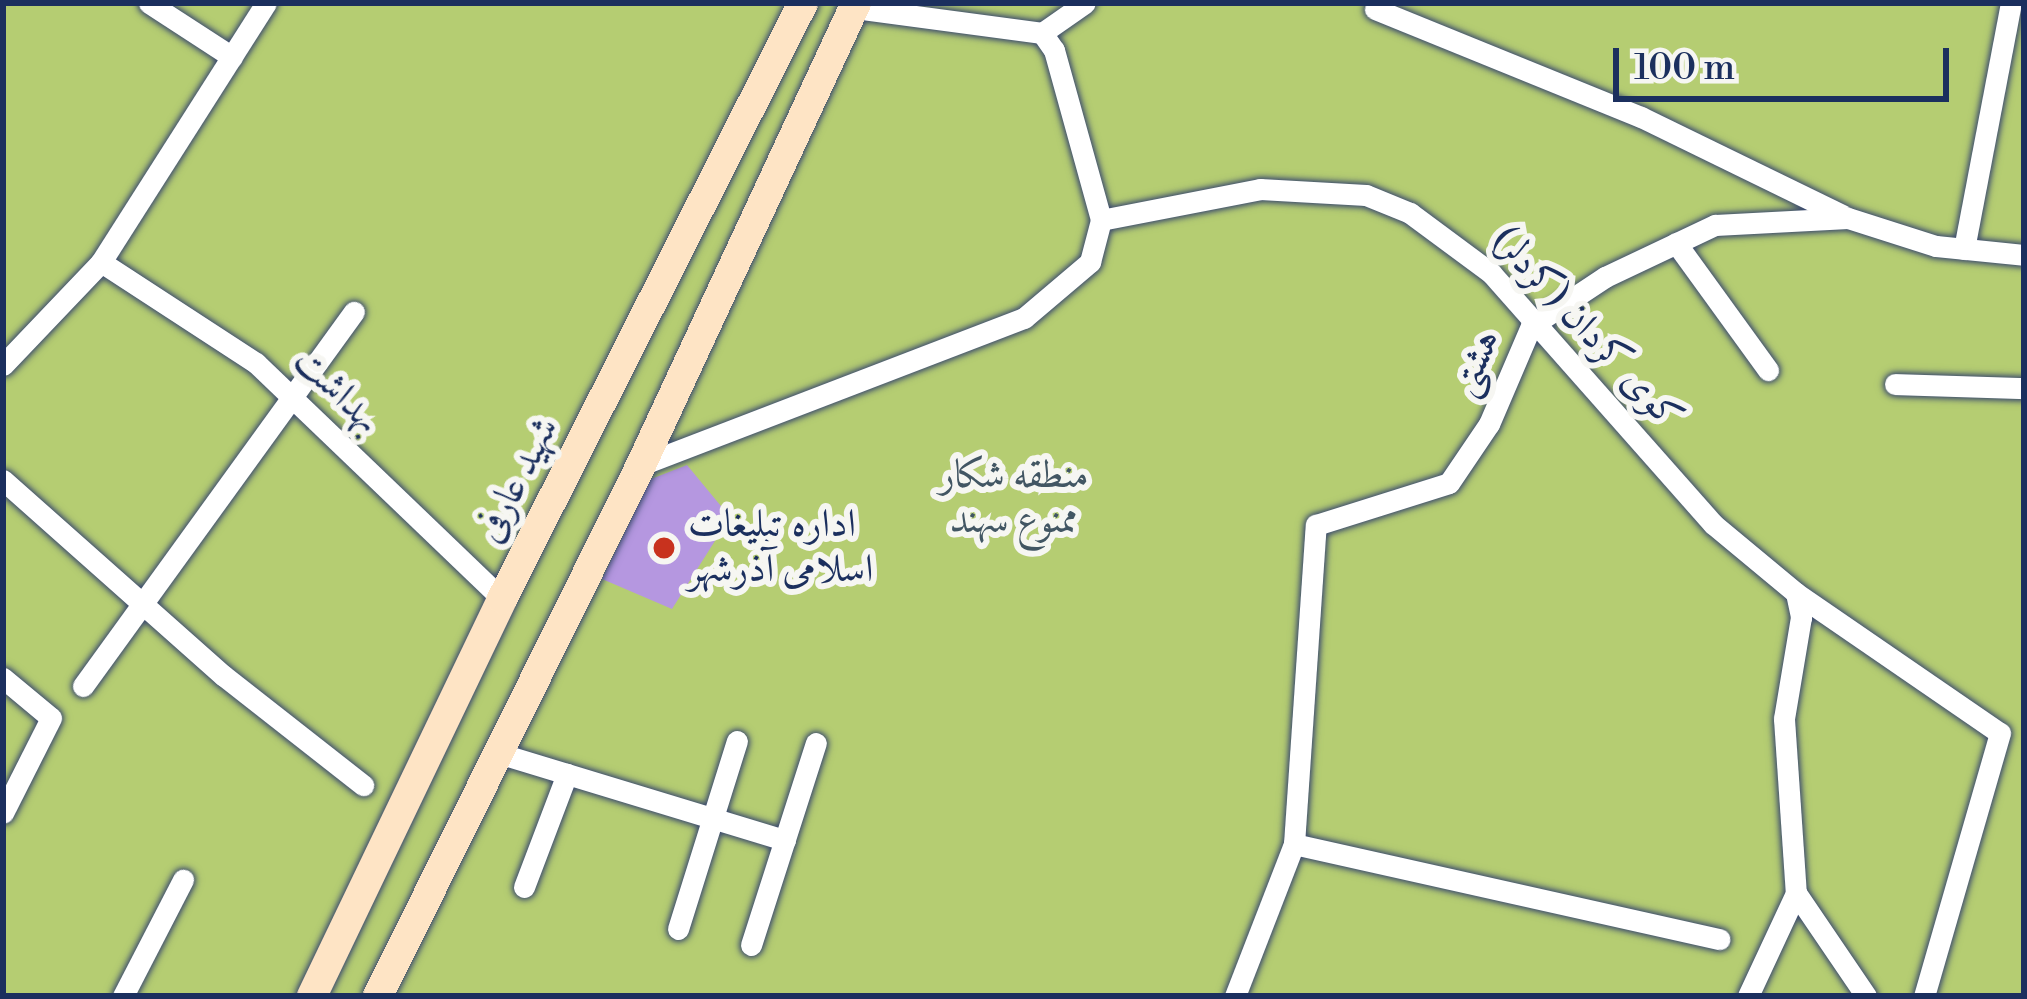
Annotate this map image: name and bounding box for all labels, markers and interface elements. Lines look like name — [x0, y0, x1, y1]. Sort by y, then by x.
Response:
scale bar — [1619, 24, 1955, 98]
text: 100 m — [1634, 46, 1735, 91]
street label: کوی کردان (کردلر) — [1480, 218, 1692, 440]
street label: هشتی — [1441, 322, 1511, 404]
street label: بهداشت — [283, 338, 391, 444]
street label: شهید عارفی — [467, 409, 569, 551]
park label: منطقه شکار ممنوع سهند — [939, 454, 1089, 545]
place label: اداره تبلیغات اسلامی آذرشهر — [688, 503, 874, 594]
marker: اداره تبلیغات اسلامی آذرشهر — [651, 535, 677, 561]

